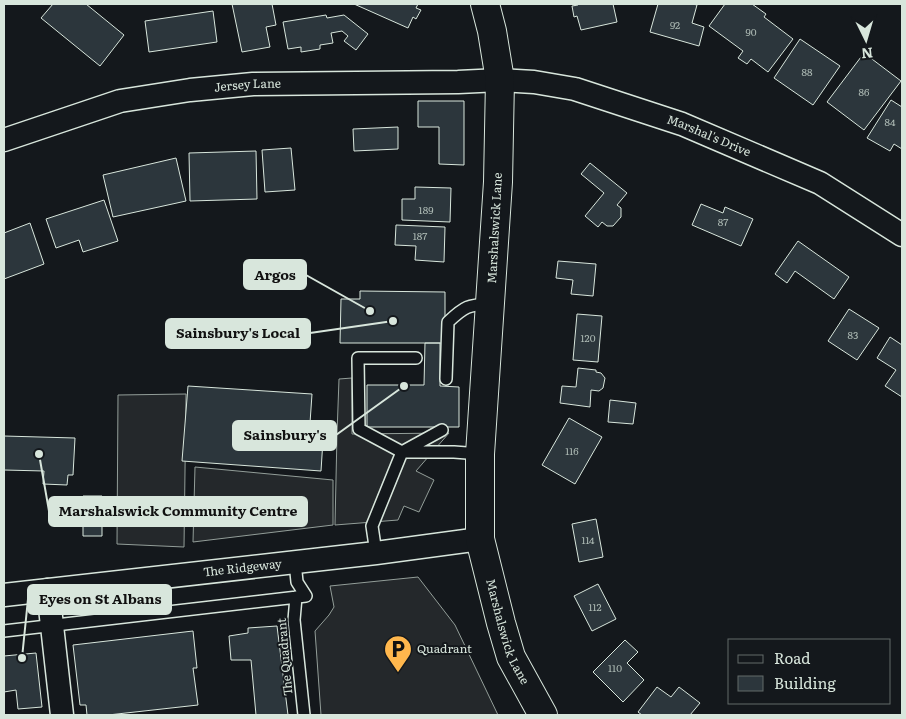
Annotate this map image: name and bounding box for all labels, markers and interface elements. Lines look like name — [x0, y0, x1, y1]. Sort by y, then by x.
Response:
north arrow — [841, 15, 891, 65]
house number: 92 — [670, 17, 680, 32]
house number: 90 — [745, 24, 757, 39]
text: N — [860, 43, 874, 64]
house number: 88 — [801, 64, 813, 79]
street label: Jersey Lane — [213, 74, 281, 96]
house number: 86 — [859, 84, 870, 99]
street label: Marshal's Drive — [665, 110, 754, 160]
house number: 84 — [884, 114, 896, 129]
street label: Marshalswick Lane — [482, 172, 506, 284]
house number: 189 — [419, 202, 433, 217]
house number: 87 — [718, 214, 728, 229]
house number: 187 — [413, 228, 427, 243]
callout: Argos — [244, 260, 306, 289]
text: Argos — [254, 264, 296, 284]
callout: Sainsbury's Local — [166, 319, 310, 348]
text: Sainsbury's Local — [176, 322, 300, 342]
house number: 83 — [848, 327, 858, 342]
house number: 120 — [581, 330, 596, 345]
callout: Sainsbury's — [233, 421, 336, 450]
text: Sainsbury's — [244, 424, 326, 444]
house number: 116 — [565, 443, 579, 458]
callout: Marshalswick Community Centre — [49, 497, 307, 526]
text: Marshalswick Community Centre — [59, 500, 297, 520]
house number: 114 — [581, 532, 595, 547]
street label: The Ridgeway — [202, 554, 283, 580]
street label: Marshalswick Lane — [482, 577, 534, 688]
callout: Eyes on St Albans — [28, 585, 171, 614]
text: Eyes on St Albans — [39, 588, 161, 608]
house number: 112 — [588, 599, 602, 614]
street label: The Quadrant — [272, 617, 296, 697]
parking icon: Quadrant — [383, 634, 413, 673]
place label: Quadrant — [417, 639, 472, 657]
legend — [728, 639, 891, 704]
text: Road — [774, 646, 810, 669]
house number: 110 — [608, 660, 622, 675]
text: Building — [774, 671, 836, 694]

